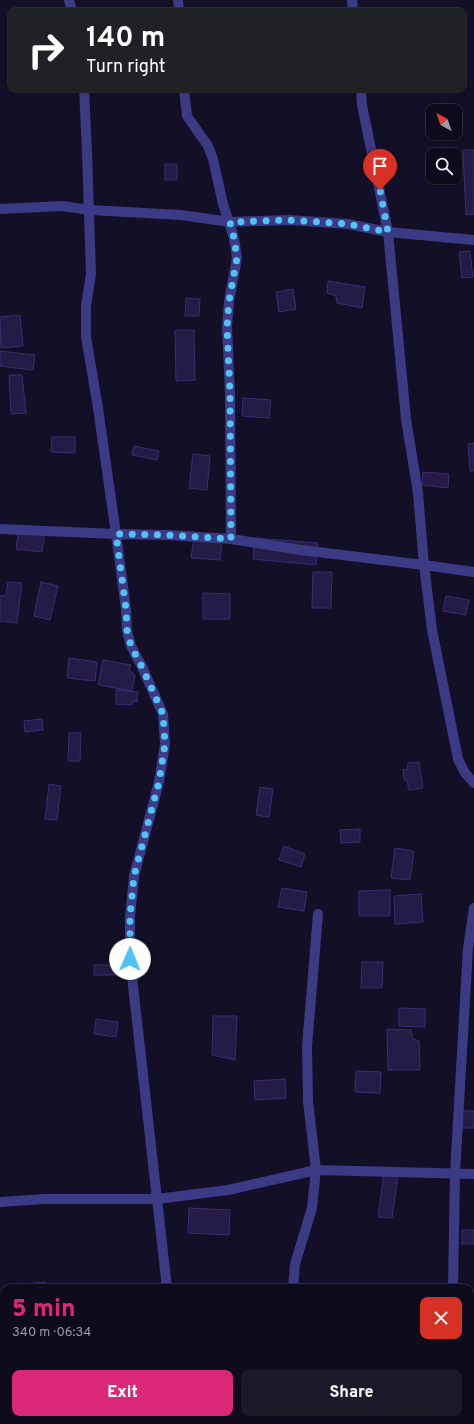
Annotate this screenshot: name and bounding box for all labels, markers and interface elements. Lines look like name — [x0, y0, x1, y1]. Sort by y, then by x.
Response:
text: 140 m — [86, 21, 165, 57]
icon: right — [20, 24, 72, 76]
text: Turn right — [86, 56, 166, 79]
north arrow — [426, 104, 462, 140]
map controls — [426, 104, 462, 184]
button: search — [426, 148, 462, 184]
pin — [363, 149, 397, 190]
icon: arrive — [369, 155, 391, 177]
position arrow — [109, 938, 151, 980]
text: 5 min — [12, 1295, 75, 1325]
button: close — [420, 1297, 462, 1339]
text: 340 m · 06:34 — [12, 1325, 91, 1341]
button: Exit — [12, 1370, 233, 1416]
button: Share — [241, 1370, 462, 1416]

